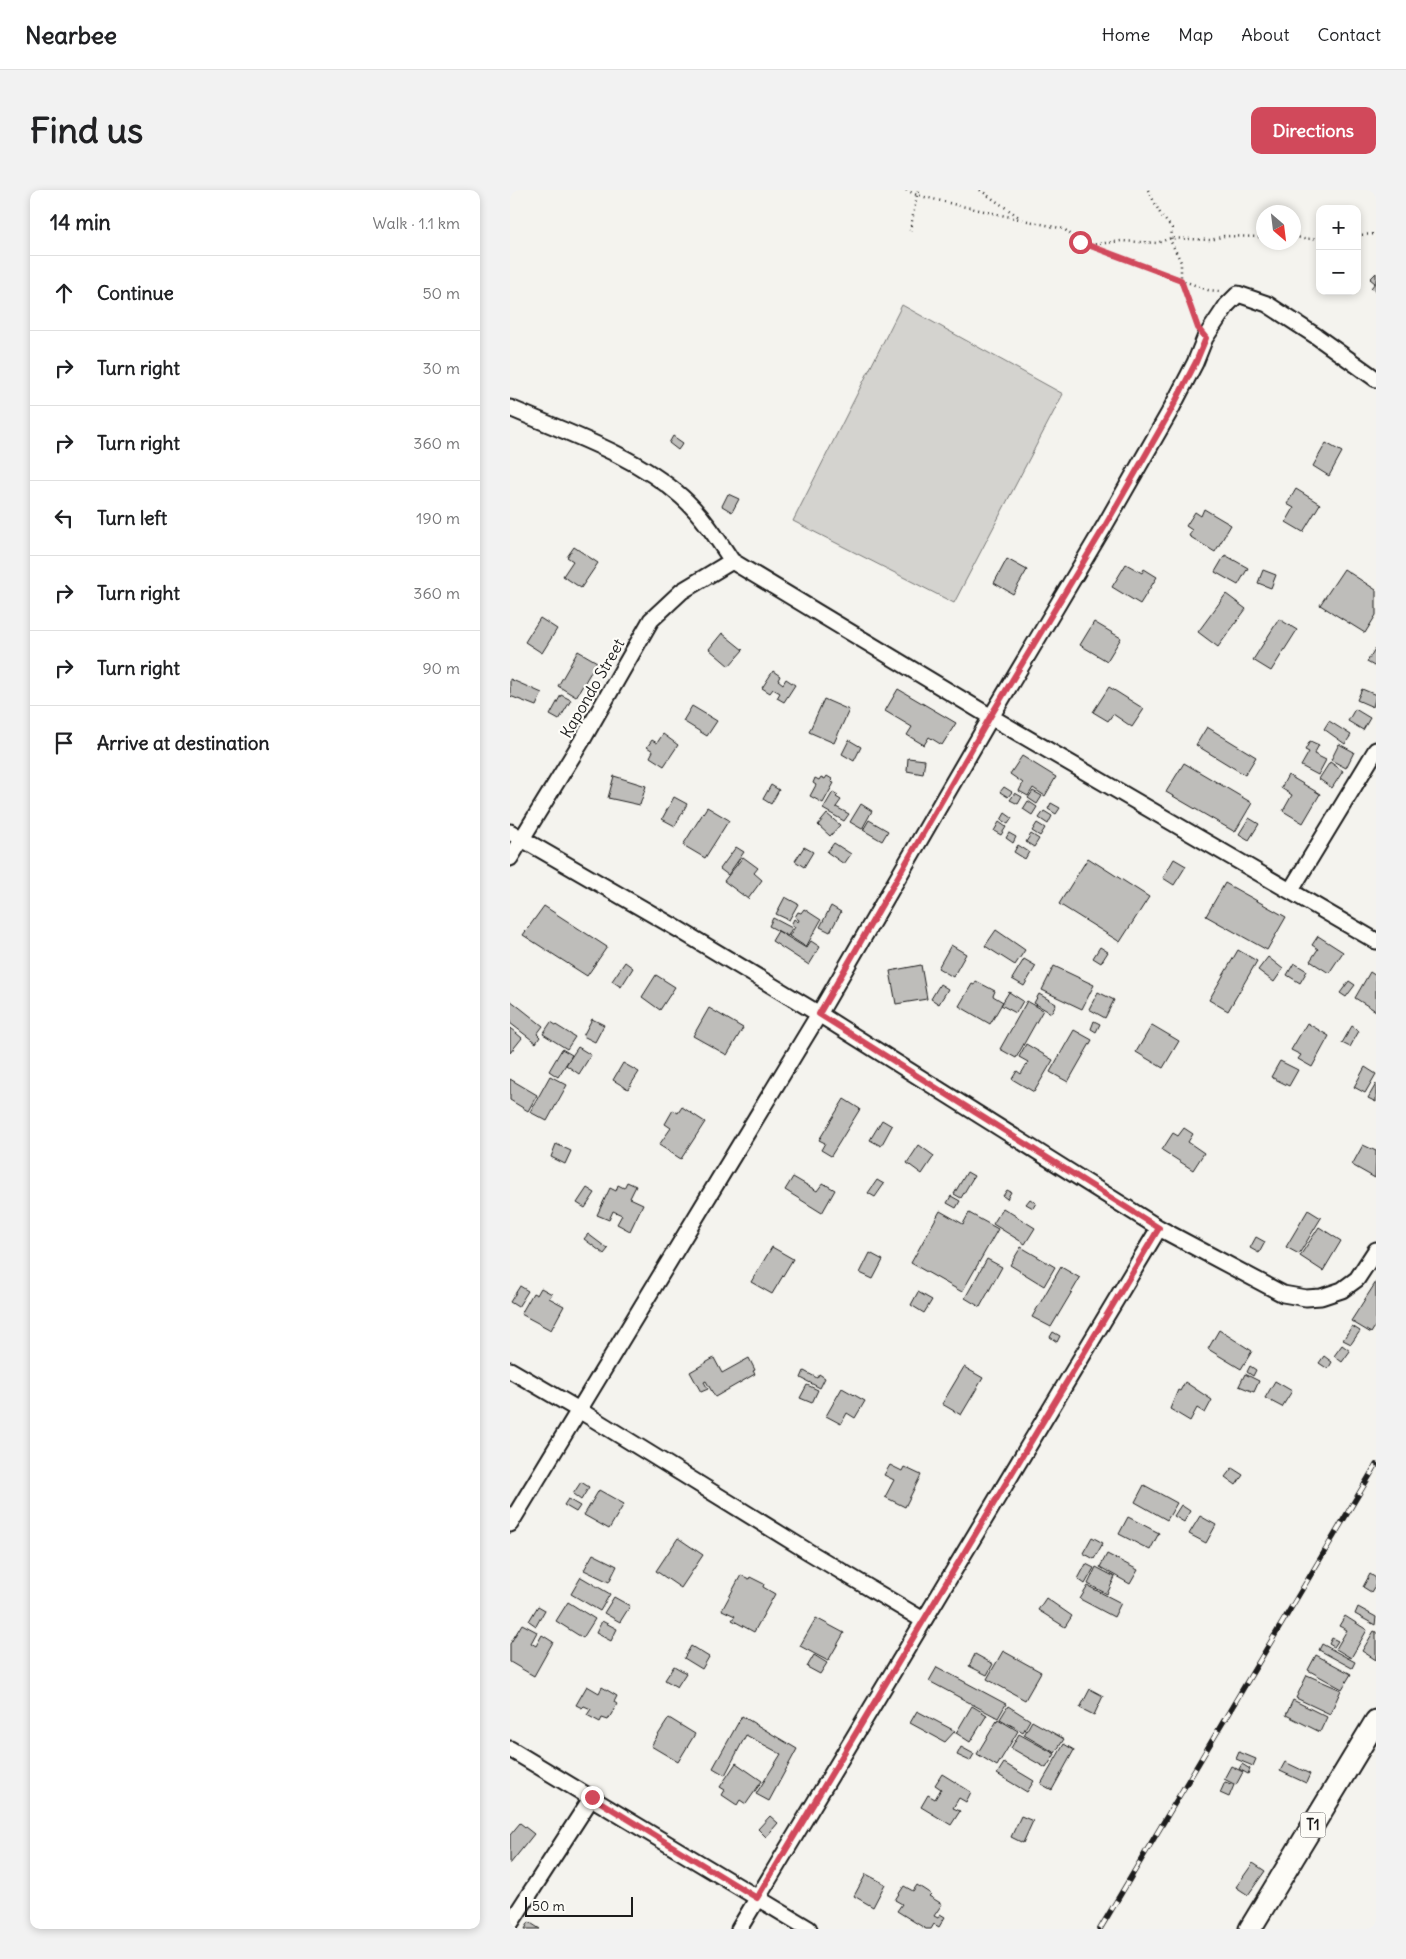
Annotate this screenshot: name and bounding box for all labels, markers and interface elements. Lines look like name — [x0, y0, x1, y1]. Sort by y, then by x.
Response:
text: Nearbee — [25, 20, 117, 50]
text: Home — [1102, 23, 1150, 46]
text: Map — [1178, 23, 1213, 46]
text: About — [1241, 23, 1289, 46]
text: Contact — [1317, 23, 1381, 46]
button: Directions — [1251, 107, 1376, 154]
text: Find us — [30, 108, 143, 152]
north arrow — [1256, 205, 1301, 250]
map controls — [1316, 205, 1361, 295]
button: + — [1316, 205, 1361, 250]
text: 14 min — [50, 209, 111, 236]
text: Walk · 1.1 km — [373, 213, 460, 233]
route start — [1069, 231, 1092, 254]
button: − — [1316, 250, 1361, 295]
icon: ahead — [50, 279, 78, 307]
text: Continue — [97, 281, 174, 305]
text: 50 m — [422, 283, 460, 303]
icon: right — [50, 354, 78, 382]
text: Turn right — [97, 356, 180, 380]
text: 30 m — [423, 358, 460, 378]
icon: right — [50, 429, 78, 457]
text: Turn right — [97, 431, 180, 455]
text: 360 m — [413, 433, 460, 453]
icon: left — [50, 504, 78, 532]
text: Turn left — [97, 506, 167, 530]
text: 190 m — [416, 508, 460, 528]
icon: right — [50, 579, 78, 607]
text: Turn right — [97, 581, 180, 605]
text: 360 m — [413, 583, 460, 603]
street label: Kapondo Street — [556, 634, 629, 741]
icon: right — [50, 654, 78, 682]
text: Turn right — [97, 656, 180, 680]
text: 90 m — [422, 658, 460, 678]
icon: arrive — [50, 729, 78, 757]
text: Arrive at destination — [97, 731, 270, 755]
route end — [581, 1786, 604, 1809]
road number: T1 — [1300, 1812, 1326, 1838]
scale bar — [525, 1894, 632, 1917]
text: 50 m — [532, 1897, 565, 1915]

